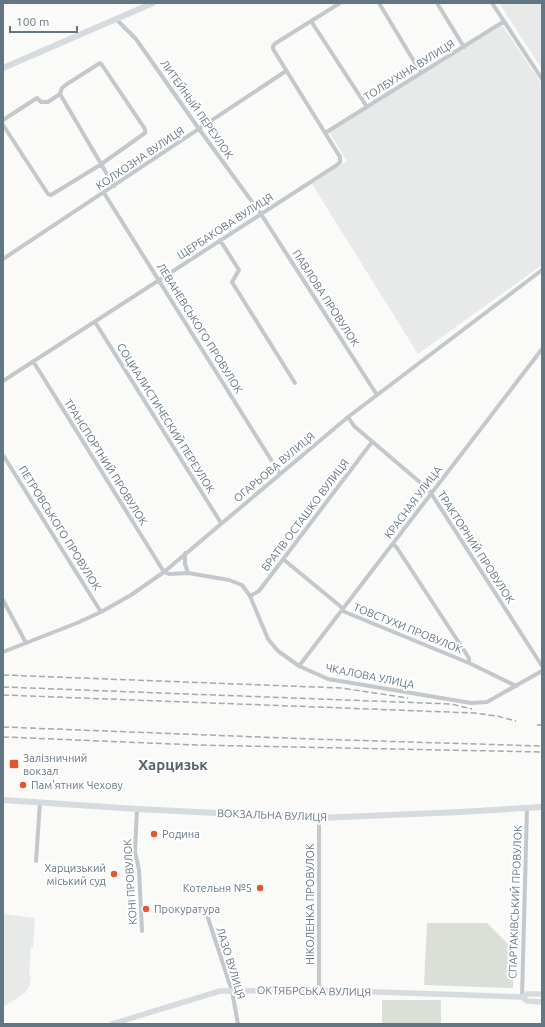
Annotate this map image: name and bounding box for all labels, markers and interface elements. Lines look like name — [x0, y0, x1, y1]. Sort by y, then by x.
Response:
scale bar — [10, 8, 77, 34]
text: 100 m — [16, 15, 49, 28]
street label: ТОЛБУХІНА ВУЛИЦЯ — [361, 37, 457, 103]
street label: ЛИТЕЙНЫЙ ПЕРЕУЛОК — [158, 57, 236, 161]
street label: КОЛХОЗНА ВУЛИЦЯ — [94, 124, 186, 192]
street label: ЩЕРБАКОВА ВУЛИЦЯ — [175, 191, 275, 261]
street label: ПАВЛОВА ПРОВУЛОК — [290, 248, 362, 349]
street label: ЛЕВАНЕВСЬКОГО ПРОВУЛОК — [155, 261, 245, 396]
street label: СОЦИАЛИСТИЧЕСКИЙ ПЕРЕУЛОК — [115, 341, 217, 495]
street label: ТРАНСПОРТНИЙ ПРОВУЛОК — [62, 397, 150, 528]
street label: ОГАРЬОВА ВУЛИЦЯ — [231, 430, 317, 504]
street label: БРАТІВ ОСТАШКО ВУЛИЦЯ — [259, 457, 351, 573]
street label: ПЕТРОВСЬКОГО ПРОВУЛОК — [17, 463, 104, 593]
street label: КРАСНАЯ УЛИЦА — [382, 463, 445, 540]
street label: ТРАКТОРНИЙ ПРОВУЛОК — [435, 489, 517, 606]
street label: ТОВСТУХИ ПРОВУЛОК — [352, 601, 464, 655]
street label: ЧКАЛОВА УЛИЦА — [325, 661, 416, 691]
place label: Залізничний вокзал — [23, 752, 87, 777]
district label: Харцизьк — [138, 756, 208, 773]
marker: Залізничний вокзал — [8, 758, 20, 770]
place label: Пам'ятник Чехову — [31, 779, 124, 791]
marker: Пам'ятник Чехову — [18, 780, 28, 790]
street label: ВОКЗАЛЬНА ВУЛИЦЯ — [217, 807, 327, 823]
street label: СПАРТАКІВСЬКИЙ ПРОВУЛОК — [506, 825, 524, 979]
place label: Родина — [162, 828, 200, 840]
marker: Родина — [149, 829, 159, 839]
street label: КОНІ ПРОВУЛОК — [121, 838, 139, 925]
street label: НІКОЛЕНКА ПРОВУЛОК — [304, 843, 316, 965]
place label: Харцизький міський суд — [45, 862, 107, 887]
marker: Харцизький міський суд — [109, 869, 119, 879]
place label: Котельня №5 — [183, 882, 252, 894]
marker: Котельня №5 — [255, 883, 265, 893]
place label: Прокуратура — [154, 903, 220, 915]
marker: Прокуратура — [141, 904, 151, 914]
street label: ЛАЗО ВУЛИЦЯ — [214, 926, 248, 1000]
street label: ОКТЯБРСЬКА ВУЛИЦЯ — [257, 984, 371, 998]

